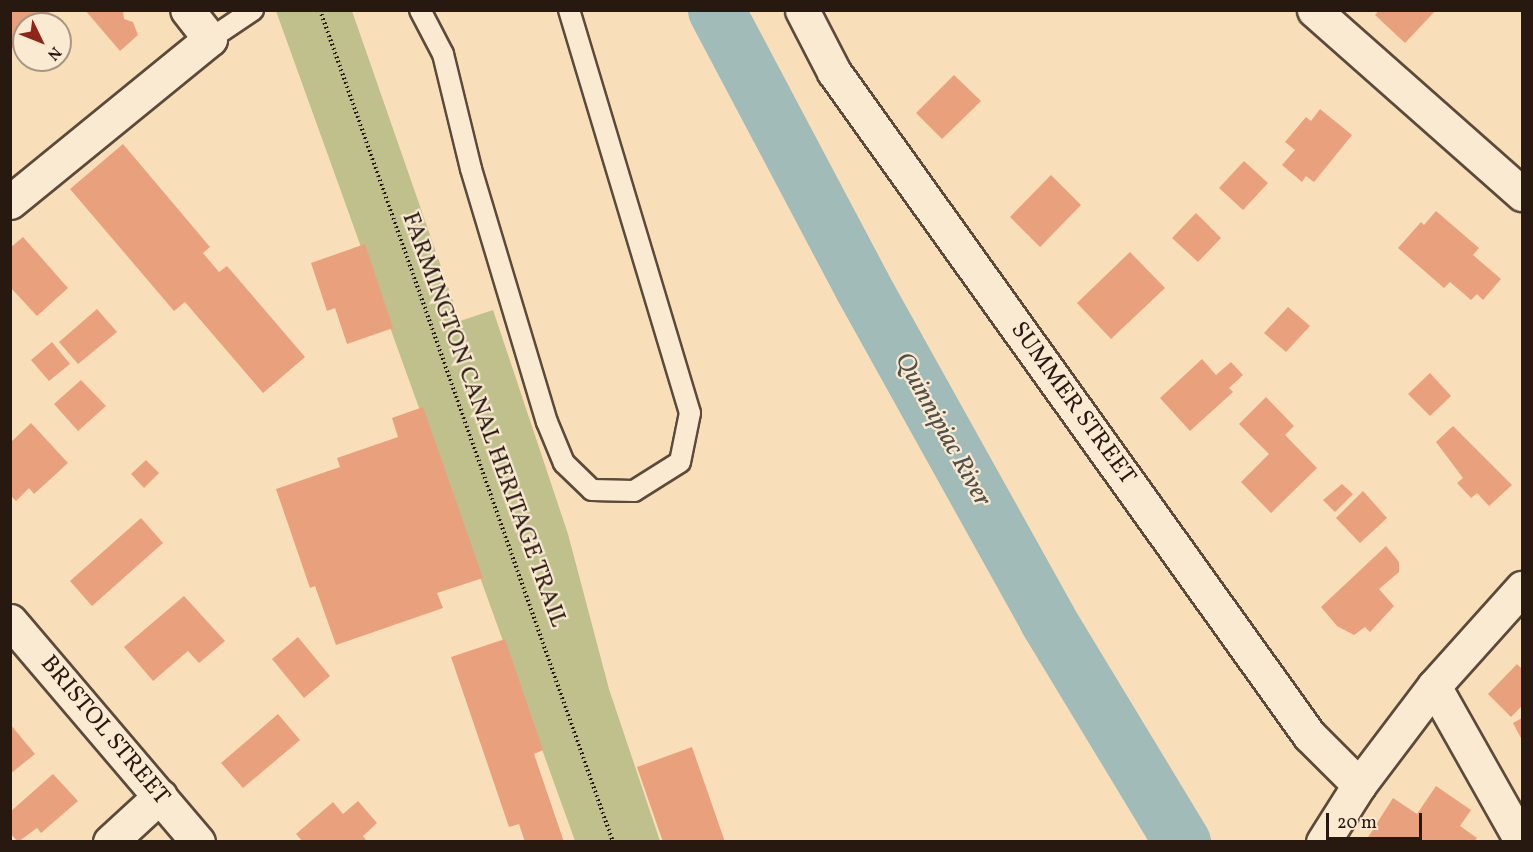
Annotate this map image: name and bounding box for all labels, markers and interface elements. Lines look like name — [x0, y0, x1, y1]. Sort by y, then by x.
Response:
north arrow — [12, 12, 72, 72]
text: N — [42, 41, 66, 65]
street label: FARMINGTON CANAL HERITAGE TRAIL — [394, 208, 572, 632]
street label: SUMMER STREET — [1003, 317, 1141, 491]
water label: Quinnipiac River — [887, 348, 997, 512]
street label: BRISTOL STREET — [33, 650, 175, 812]
scale bar — [1329, 801, 1425, 839]
text: 20 m — [1337, 811, 1377, 836]

